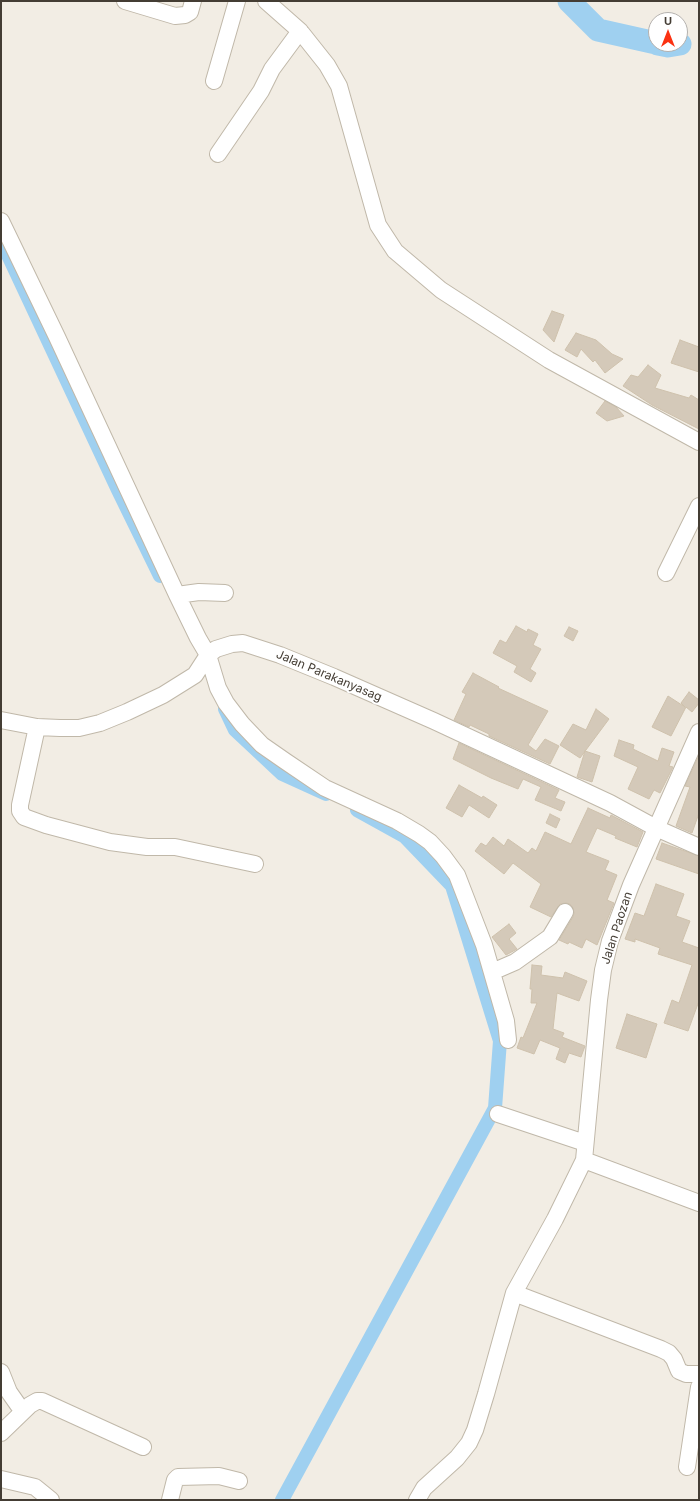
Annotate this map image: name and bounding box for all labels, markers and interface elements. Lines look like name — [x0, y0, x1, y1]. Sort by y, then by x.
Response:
north arrow — [648, 12, 688, 52]
text: U — [664, 14, 672, 28]
street label: Jalan Parakanyasag — [274, 647, 384, 705]
street label: Jalan Paozan — [598, 890, 636, 966]

